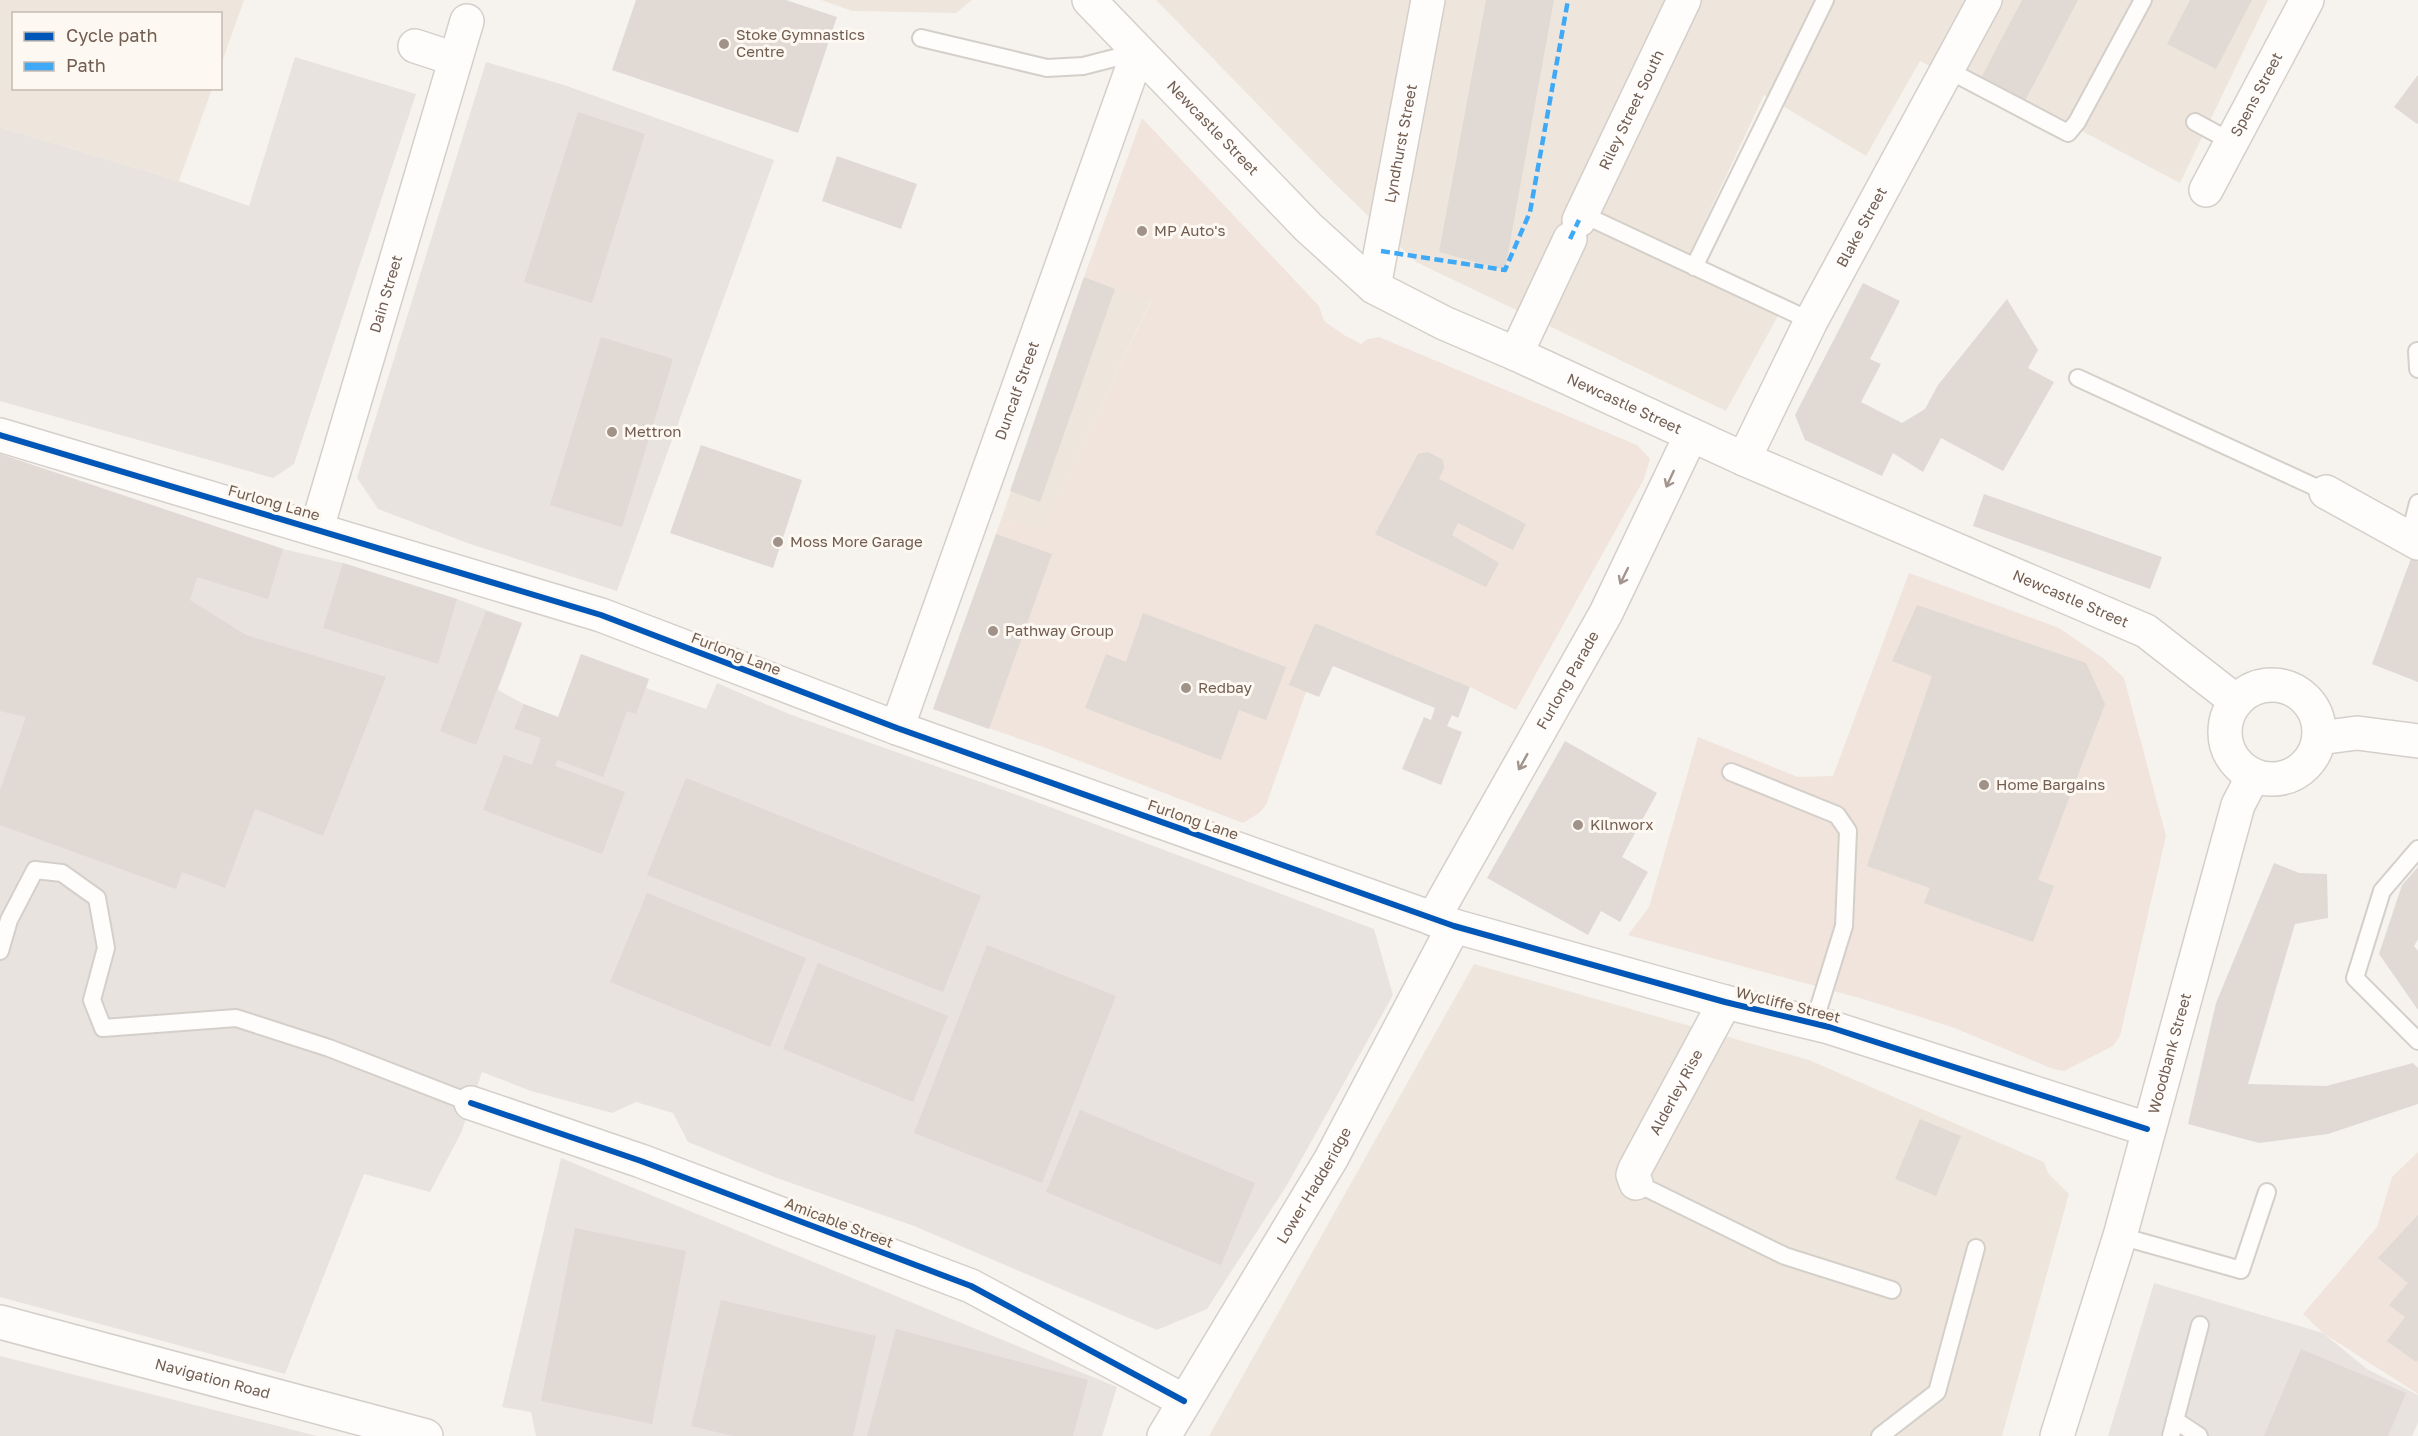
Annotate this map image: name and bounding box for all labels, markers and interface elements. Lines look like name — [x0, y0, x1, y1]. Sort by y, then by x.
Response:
legend — [12, 12, 222, 90]
text: Cycle path — [66, 24, 158, 46]
place label: Stoke Gymnastics Centre — [736, 25, 865, 60]
marker: Stoke Gymnastics Centre — [717, 37, 731, 51]
street label: Riley Street South — [1594, 47, 1667, 172]
street label: Spens Street — [2226, 49, 2286, 139]
text: Path — [66, 54, 106, 76]
street label: Newcastle Street — [1164, 76, 1263, 178]
street label: Lyndhurst Street — [1380, 82, 1420, 204]
street label: Blake Street — [1832, 184, 1890, 270]
place label: MP Auto's — [1154, 221, 1225, 239]
marker: MP Auto's — [1135, 224, 1149, 238]
street label: Dain Street — [365, 253, 405, 335]
street label: Duncalf Street — [990, 339, 1042, 442]
street label: Newcastle Street — [1565, 369, 1685, 437]
place label: Mettron — [624, 422, 681, 440]
marker: Mettron — [605, 425, 619, 439]
one-way arrow — [1664, 469, 1676, 487]
street label: Furlong Lane — [226, 480, 323, 524]
place label: Moss More Garage — [790, 532, 923, 550]
marker: Moss More Garage — [771, 535, 785, 549]
street label: Newcastle Street — [2010, 565, 2132, 631]
one-way arrow — [1618, 566, 1629, 584]
place label: Pathway Group — [1005, 621, 1114, 639]
marker: Pathway Group — [986, 624, 1000, 638]
street label: Furlong Parade — [1532, 627, 1602, 732]
street label: Furlong Lane — [689, 628, 784, 679]
place label: Redbay — [1198, 678, 1252, 696]
marker: Redbay — [1179, 681, 1193, 695]
one-way arrow — [1516, 753, 1528, 770]
place label: Home Bargains — [1996, 775, 2105, 793]
marker: Home Bargains — [1977, 778, 1991, 792]
street label: Furlong Lane — [1146, 795, 1241, 843]
place label: Kilnworx — [1590, 815, 1654, 833]
marker: Kilnworx — [1571, 818, 1585, 832]
street label: Wycliffe Street — [1734, 982, 1842, 1026]
street label: Woodbank Street — [2144, 991, 2194, 1116]
street label: Alderley Rise — [1645, 1046, 1706, 1138]
street label: Lower Hadderidge — [1272, 1124, 1354, 1246]
street label: Amicable Street — [783, 1193, 896, 1251]
street label: Navigation Road — [153, 1354, 272, 1402]

